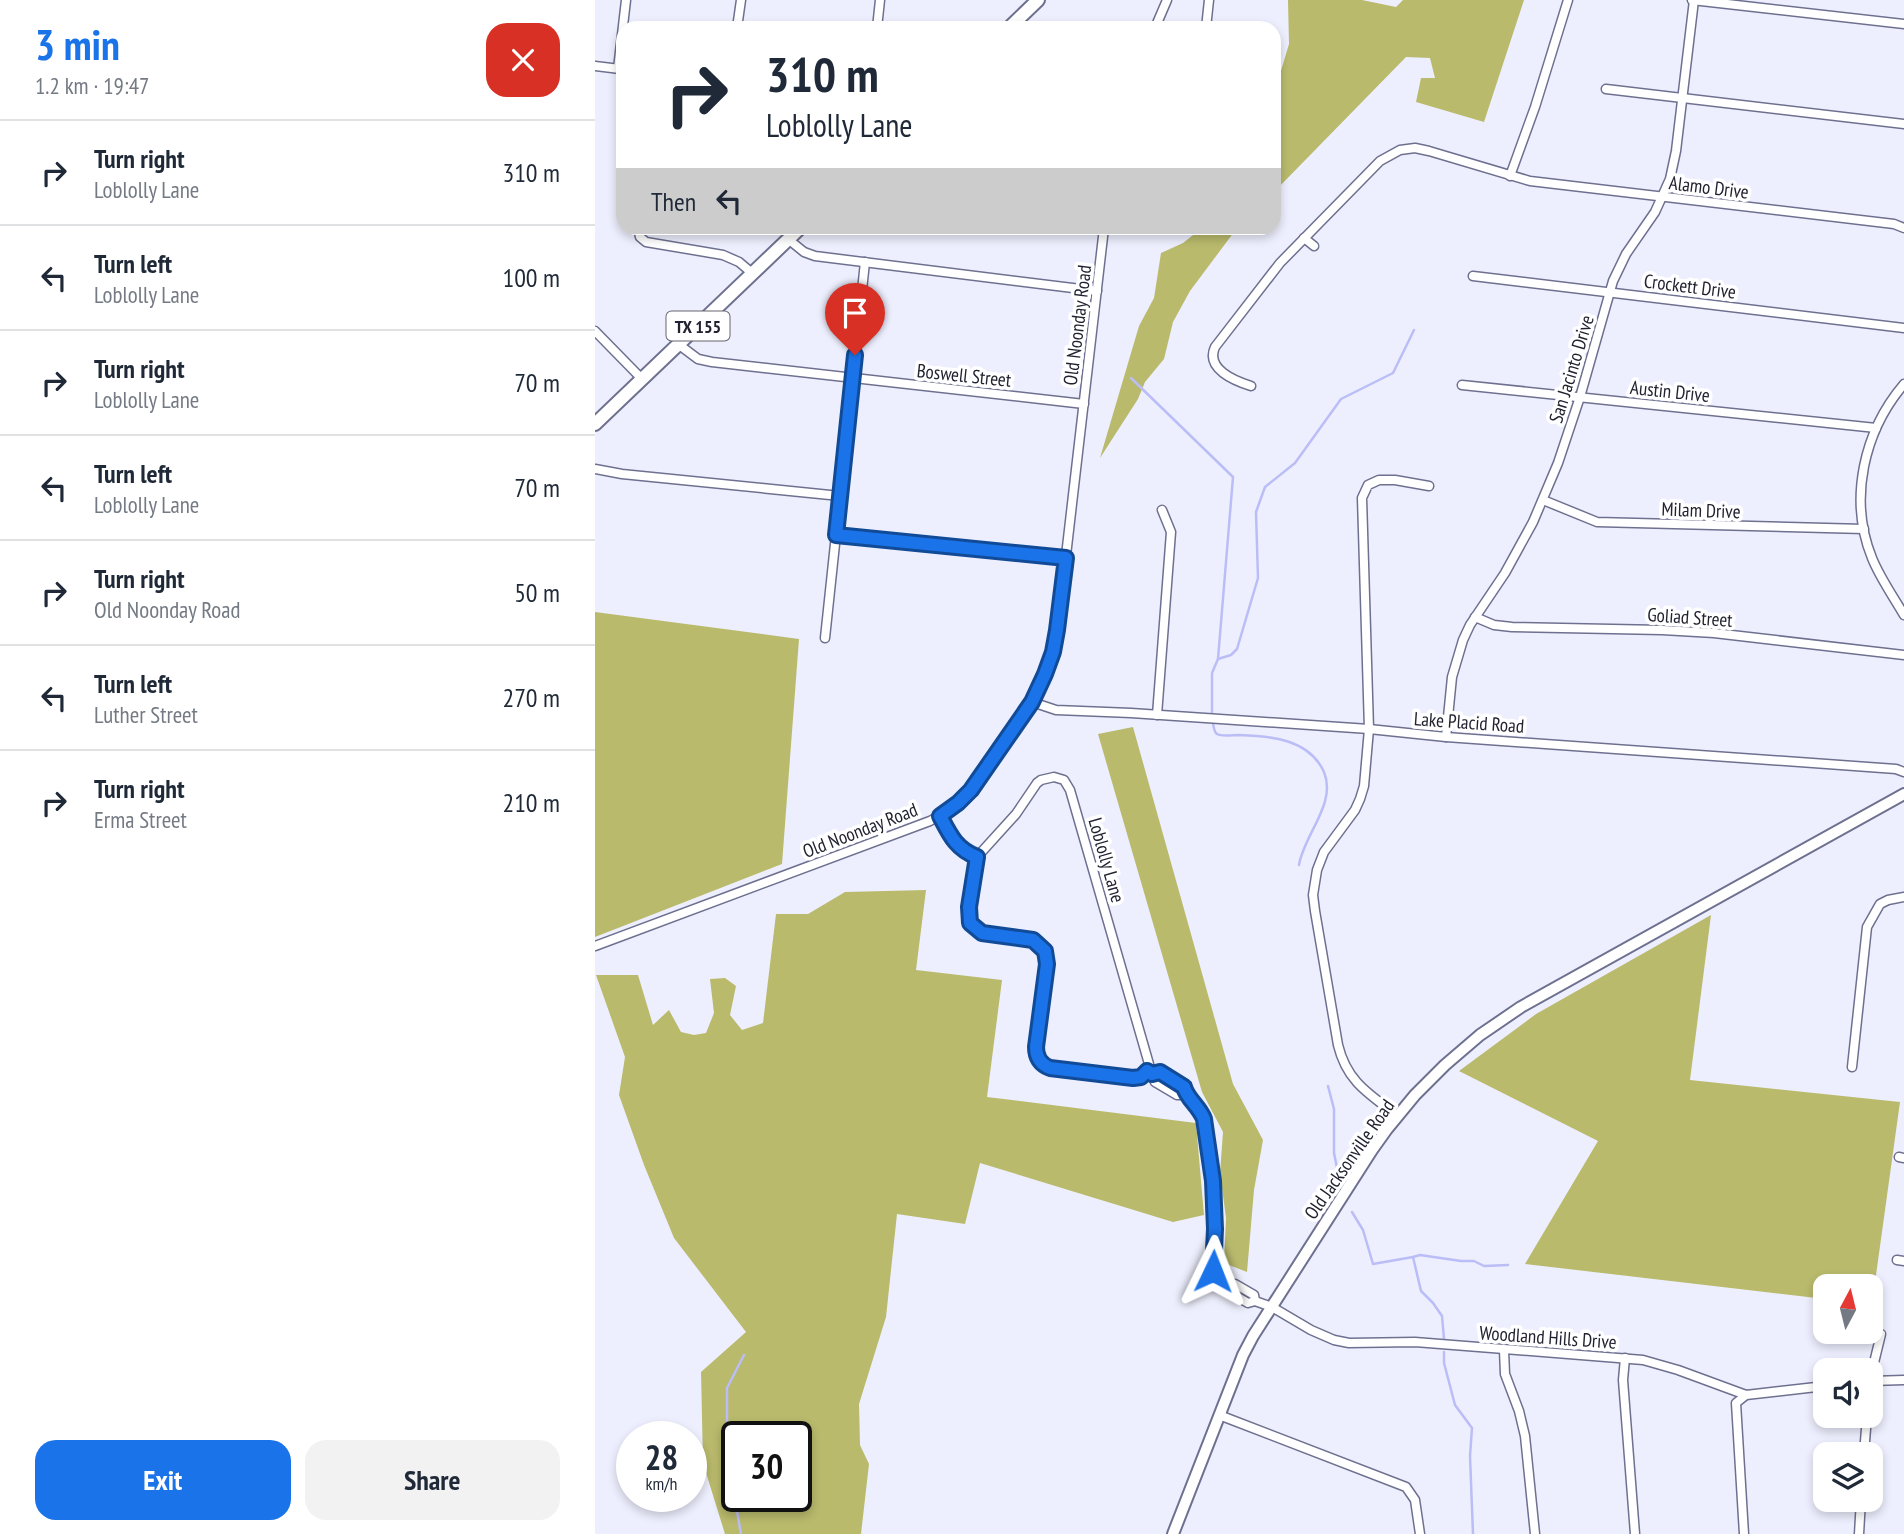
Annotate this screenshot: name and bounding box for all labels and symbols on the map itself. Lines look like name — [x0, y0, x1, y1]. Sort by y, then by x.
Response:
street label: Alamo Drive — [1668, 170, 1750, 204]
street label: Old Noonday Road — [1058, 264, 1096, 386]
street label: Crockett Drive — [1643, 268, 1738, 304]
pin — [825, 283, 885, 355]
road number: TX 155 — [667, 312, 729, 340]
street label: San Jacinto Drive — [1543, 312, 1599, 426]
street label: Boswell Street — [916, 358, 1013, 392]
street label: Austin Drive — [1629, 375, 1711, 407]
street label: Milam Drive — [1661, 497, 1741, 523]
street label: Goliad Street — [1647, 602, 1734, 632]
street label: Lake Placid Road — [1413, 706, 1525, 738]
street label: Old Noonday Road — [799, 797, 921, 863]
street label: Loblolly Lane — [1083, 815, 1131, 905]
street label: Old Jacksonville Road — [1299, 1094, 1399, 1224]
position arrow — [1176, 1234, 1250, 1308]
north arrow — [1813, 1274, 1883, 1344]
street label: Woodland Hills Drive — [1479, 1320, 1618, 1354]
speed limit sign: 30 — [721, 1421, 812, 1512]

